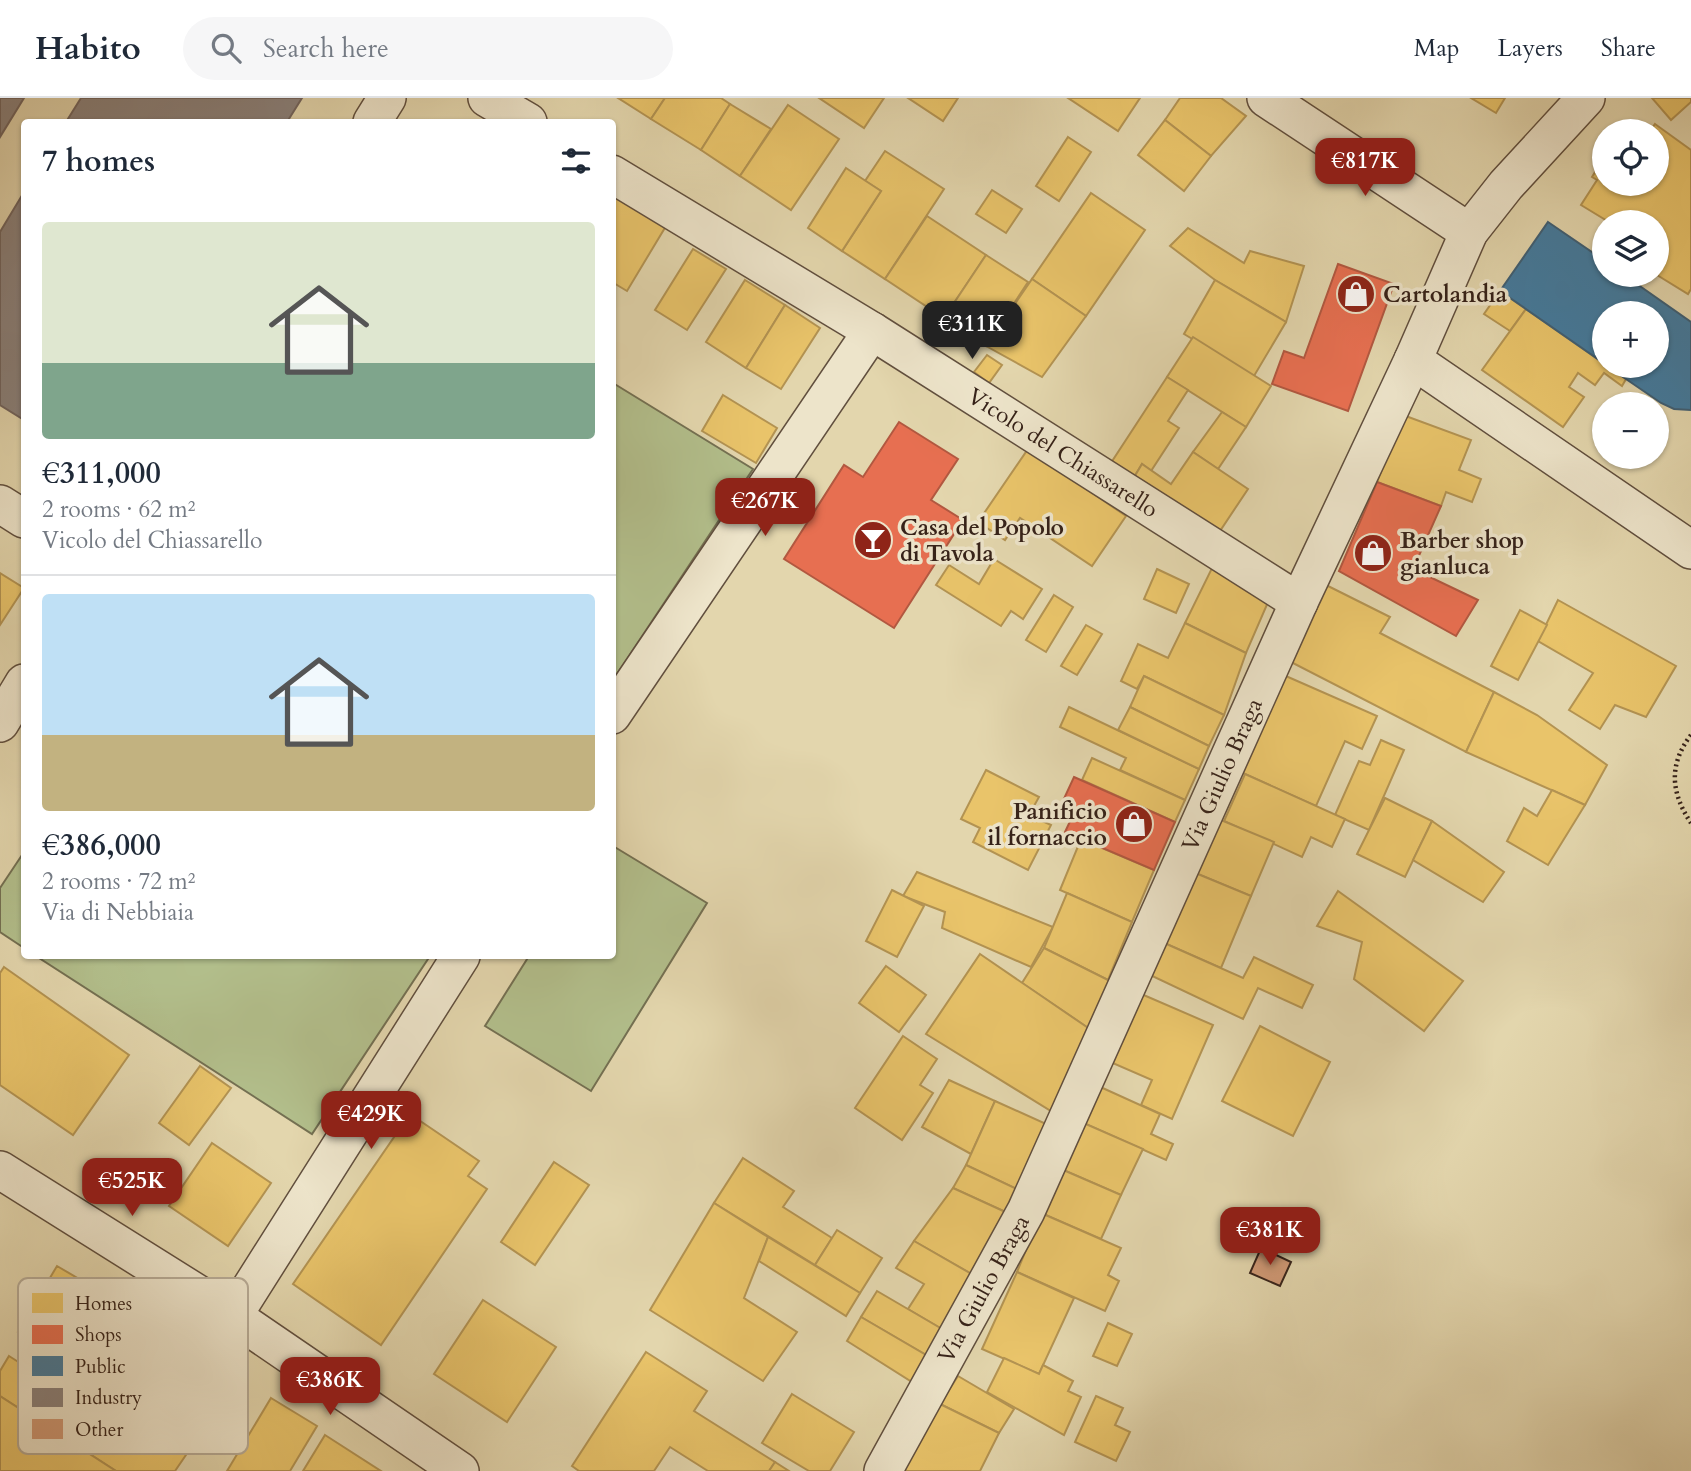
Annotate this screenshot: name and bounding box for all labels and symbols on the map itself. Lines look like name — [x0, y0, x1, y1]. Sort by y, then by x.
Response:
pin: €817K — [1316, 139, 1414, 198]
shop icon: Cartolandia — [1335, 273, 1377, 315]
place label: Cartolandia — [1383, 279, 1508, 310]
pin: €311K — [923, 302, 1021, 361]
street label: Vicolo del Chiassarello — [961, 380, 1164, 525]
pin: €267K — [716, 478, 814, 538]
place label: Casa del Popolo di Tavola — [900, 512, 1064, 569]
bar icon: Casa del Popolo di Tavola — [852, 519, 894, 561]
place label: Barber shop gianluca — [1400, 525, 1524, 582]
shop icon: Barber shop gianluca — [1352, 532, 1394, 574]
street label: Via Giulio Braga — [1174, 693, 1270, 856]
place label: Panificio il fornaccio — [987, 796, 1107, 853]
shop icon: Panificio il fornaccio — [1113, 803, 1155, 845]
pin: €429K — [322, 1091, 420, 1151]
pin: €525K — [83, 1158, 181, 1218]
pin: €381K — [1221, 1208, 1319, 1267]
street label: Via Giulio Braga — [930, 1209, 1037, 1369]
legend — [18, 1278, 248, 1454]
text: Homes — [75, 1291, 132, 1317]
text: Shops — [75, 1322, 122, 1348]
text: Public — [75, 1354, 126, 1380]
pin: €386K — [281, 1358, 379, 1417]
text: Industry — [75, 1385, 142, 1411]
text: Other — [75, 1417, 123, 1443]

